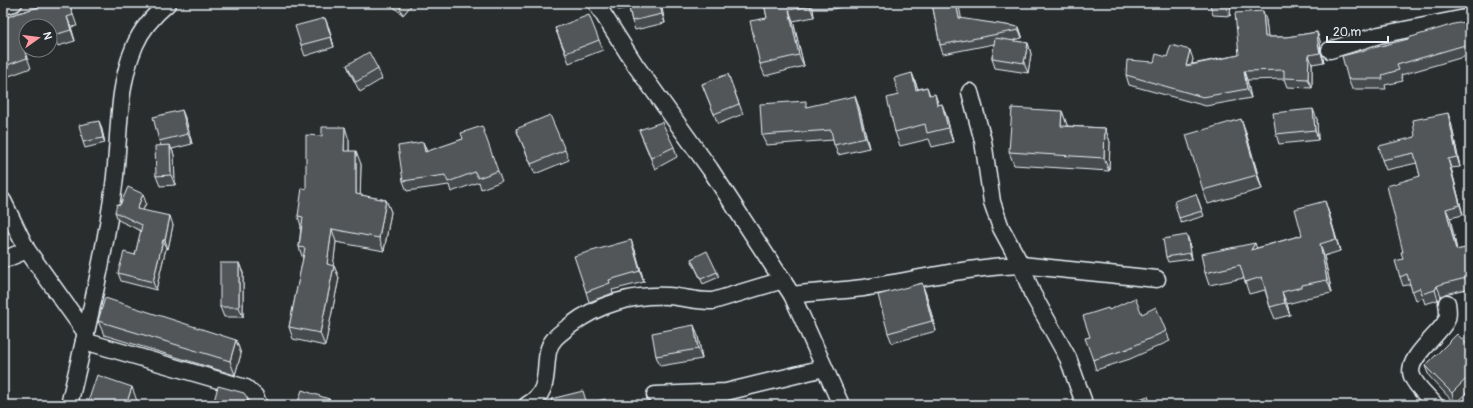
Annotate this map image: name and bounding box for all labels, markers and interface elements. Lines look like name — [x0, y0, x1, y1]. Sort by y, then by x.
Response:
north arrow — [18, 18, 58, 58]
scale bar — [1327, 18, 1388, 44]
text: 20 m — [1333, 25, 1362, 40]
text: N — [40, 31, 55, 41]

